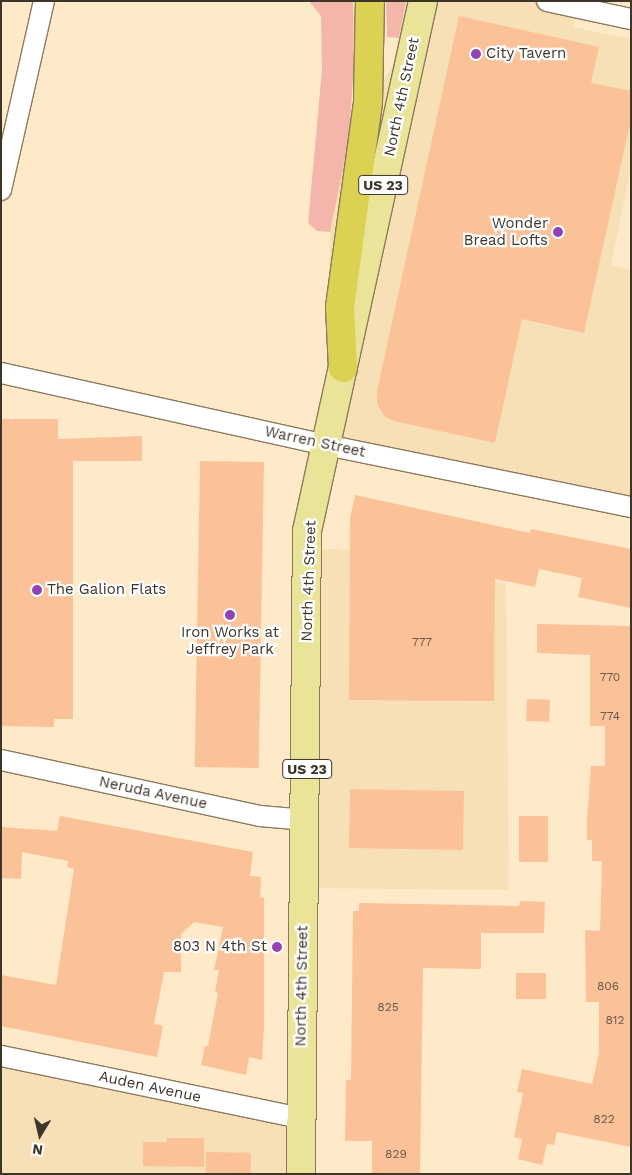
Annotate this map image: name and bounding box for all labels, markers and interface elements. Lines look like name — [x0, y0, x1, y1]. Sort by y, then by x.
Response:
street label: North 4th Street — [381, 36, 423, 158]
place label: City Tavern — [486, 45, 567, 63]
marker: City Tavern — [470, 48, 482, 60]
road number: US 23 — [358, 174, 408, 196]
place label: Wonder Bread Lofts — [464, 214, 548, 249]
marker: Wonder Bread Lofts — [552, 226, 564, 238]
street label: Warren Street — [263, 423, 367, 461]
street label: North 4th Street — [298, 520, 320, 642]
place label: The Galion Flats — [47, 581, 166, 599]
marker: The Galion Flats — [31, 584, 43, 596]
marker: Iron Works at Jeffrey Park — [224, 609, 236, 621]
place label: Iron Works at Jeffrey Park — [181, 623, 279, 658]
house number: 777 — [412, 636, 432, 650]
house number: 770 — [600, 671, 620, 685]
house number: 774 — [600, 710, 620, 724]
road number: US 23 — [282, 758, 332, 781]
street label: Neruda Avenue — [97, 773, 209, 813]
street label: North 4th Street — [292, 925, 312, 1047]
place label: 803 N 4th St — [173, 938, 267, 956]
marker: 803 N 4th St — [271, 941, 283, 953]
house number: 806 — [597, 980, 619, 994]
house number: 825 — [377, 1001, 399, 1015]
house number: 812 — [605, 1014, 625, 1028]
street label: Auden Avenue — [97, 1067, 203, 1107]
north arrow — [15, 1110, 65, 1160]
house number: 822 — [593, 1113, 615, 1127]
text: N — [31, 1141, 44, 1159]
house number: 829 — [385, 1148, 407, 1162]

